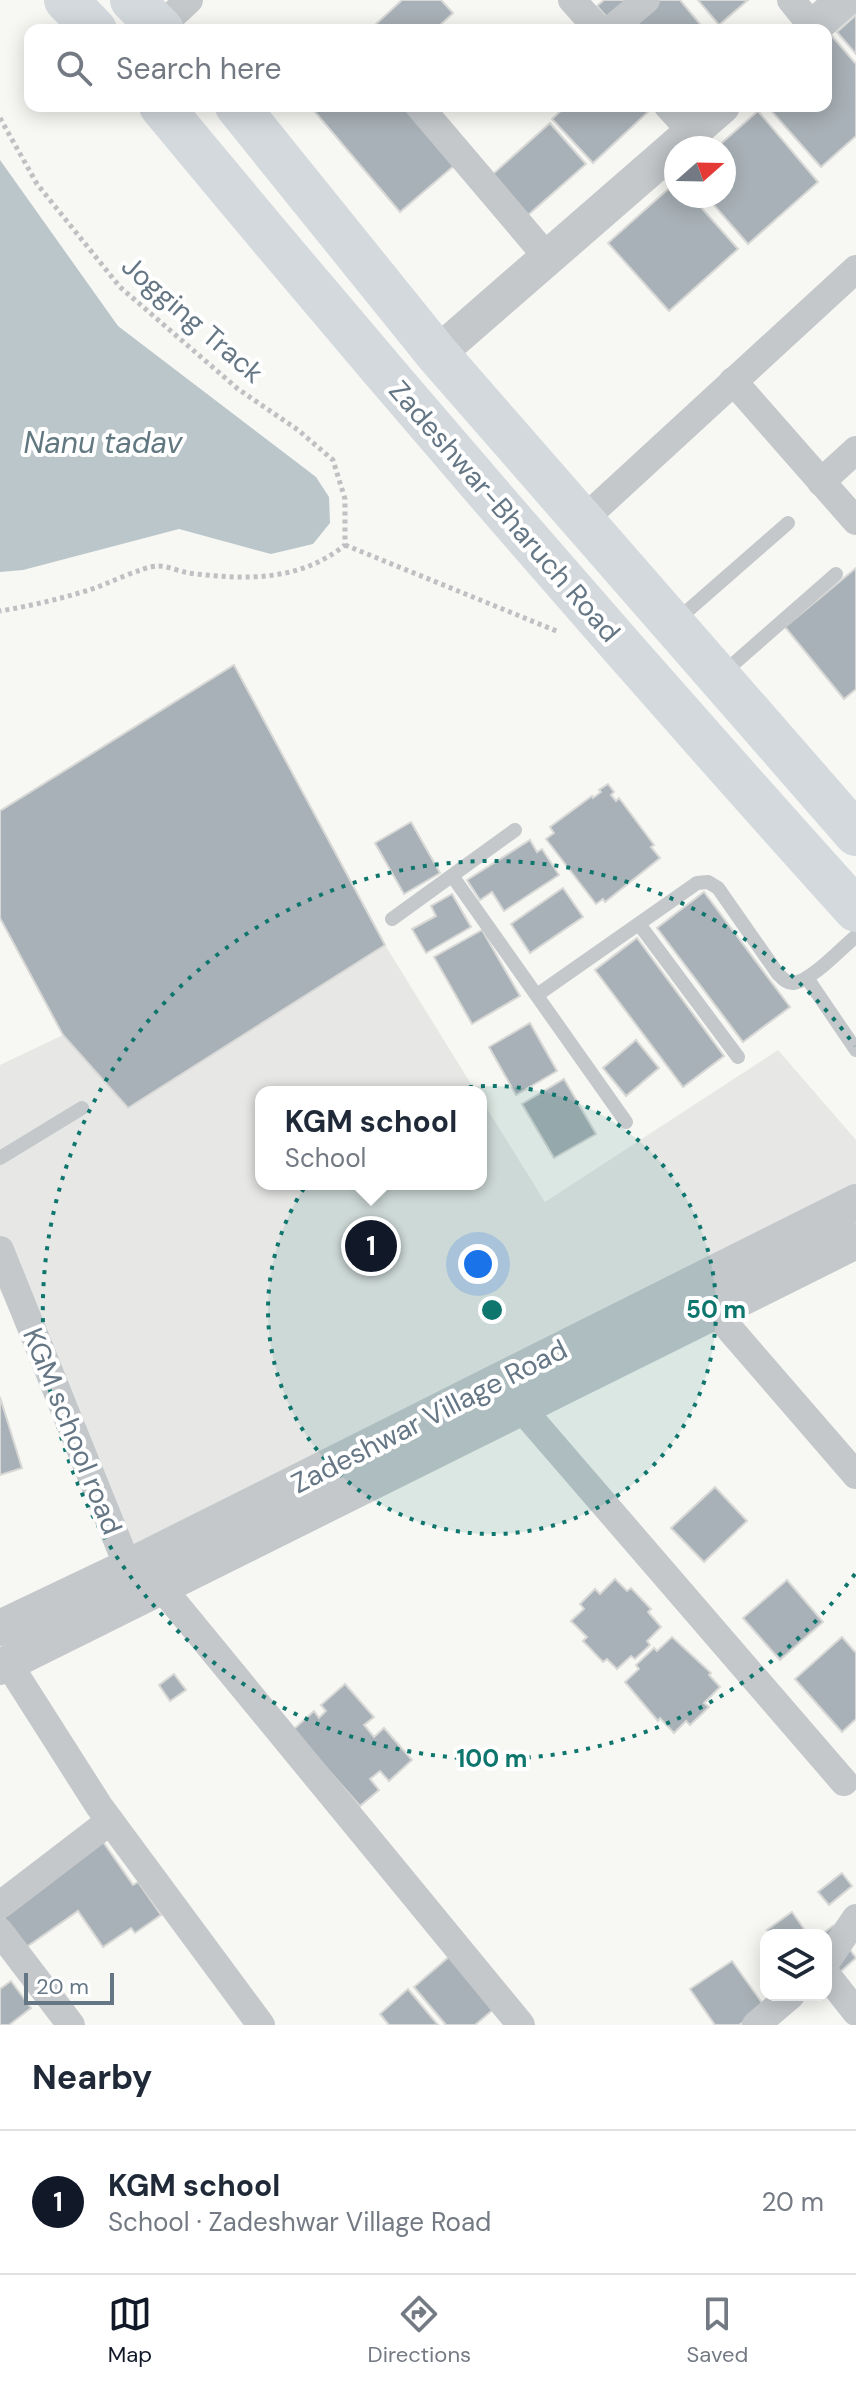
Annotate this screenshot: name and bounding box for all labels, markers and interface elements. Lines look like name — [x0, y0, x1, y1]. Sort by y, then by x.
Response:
search box — [24, 24, 832, 112]
icon: search — [52, 46, 96, 90]
text: Search here — [116, 49, 282, 88]
north arrow — [664, 136, 736, 208]
street label: Jogging Track — [114, 247, 272, 391]
street label: Zadeshwar-Bharuch Road — [381, 373, 628, 650]
water label: Nanu tadav — [23, 423, 183, 462]
popup — [255, 1086, 487, 1190]
text: KGM school — [285, 1102, 457, 1141]
text: School — [285, 1141, 366, 1175]
pin: 1 — [345, 1216, 397, 1276]
your location — [458, 1244, 498, 1284]
text: 50 m — [686, 1294, 746, 1325]
centre of rings — [478, 1296, 506, 1324]
street label: KGM school road — [14, 1322, 131, 1540]
street label: Zadeshwar Village Road — [285, 1331, 573, 1502]
text: 100 m — [457, 1743, 527, 1774]
map controls — [760, 1929, 832, 2001]
button: layers — [760, 1929, 832, 2001]
scale bar — [24, 1969, 114, 2005]
text: 20 m — [36, 1972, 89, 2001]
text: Nearby — [32, 2055, 152, 2100]
text: KGM school — [108, 2166, 280, 2205]
text: 1 — [53, 2185, 63, 2219]
text: 20 m — [761, 2185, 824, 2219]
text: School · Zadeshwar Village Road — [108, 2205, 491, 2239]
tab: Map — [108, 2292, 152, 2369]
tab: Directions — [368, 2292, 471, 2369]
tab: Saved — [687, 2292, 748, 2369]

